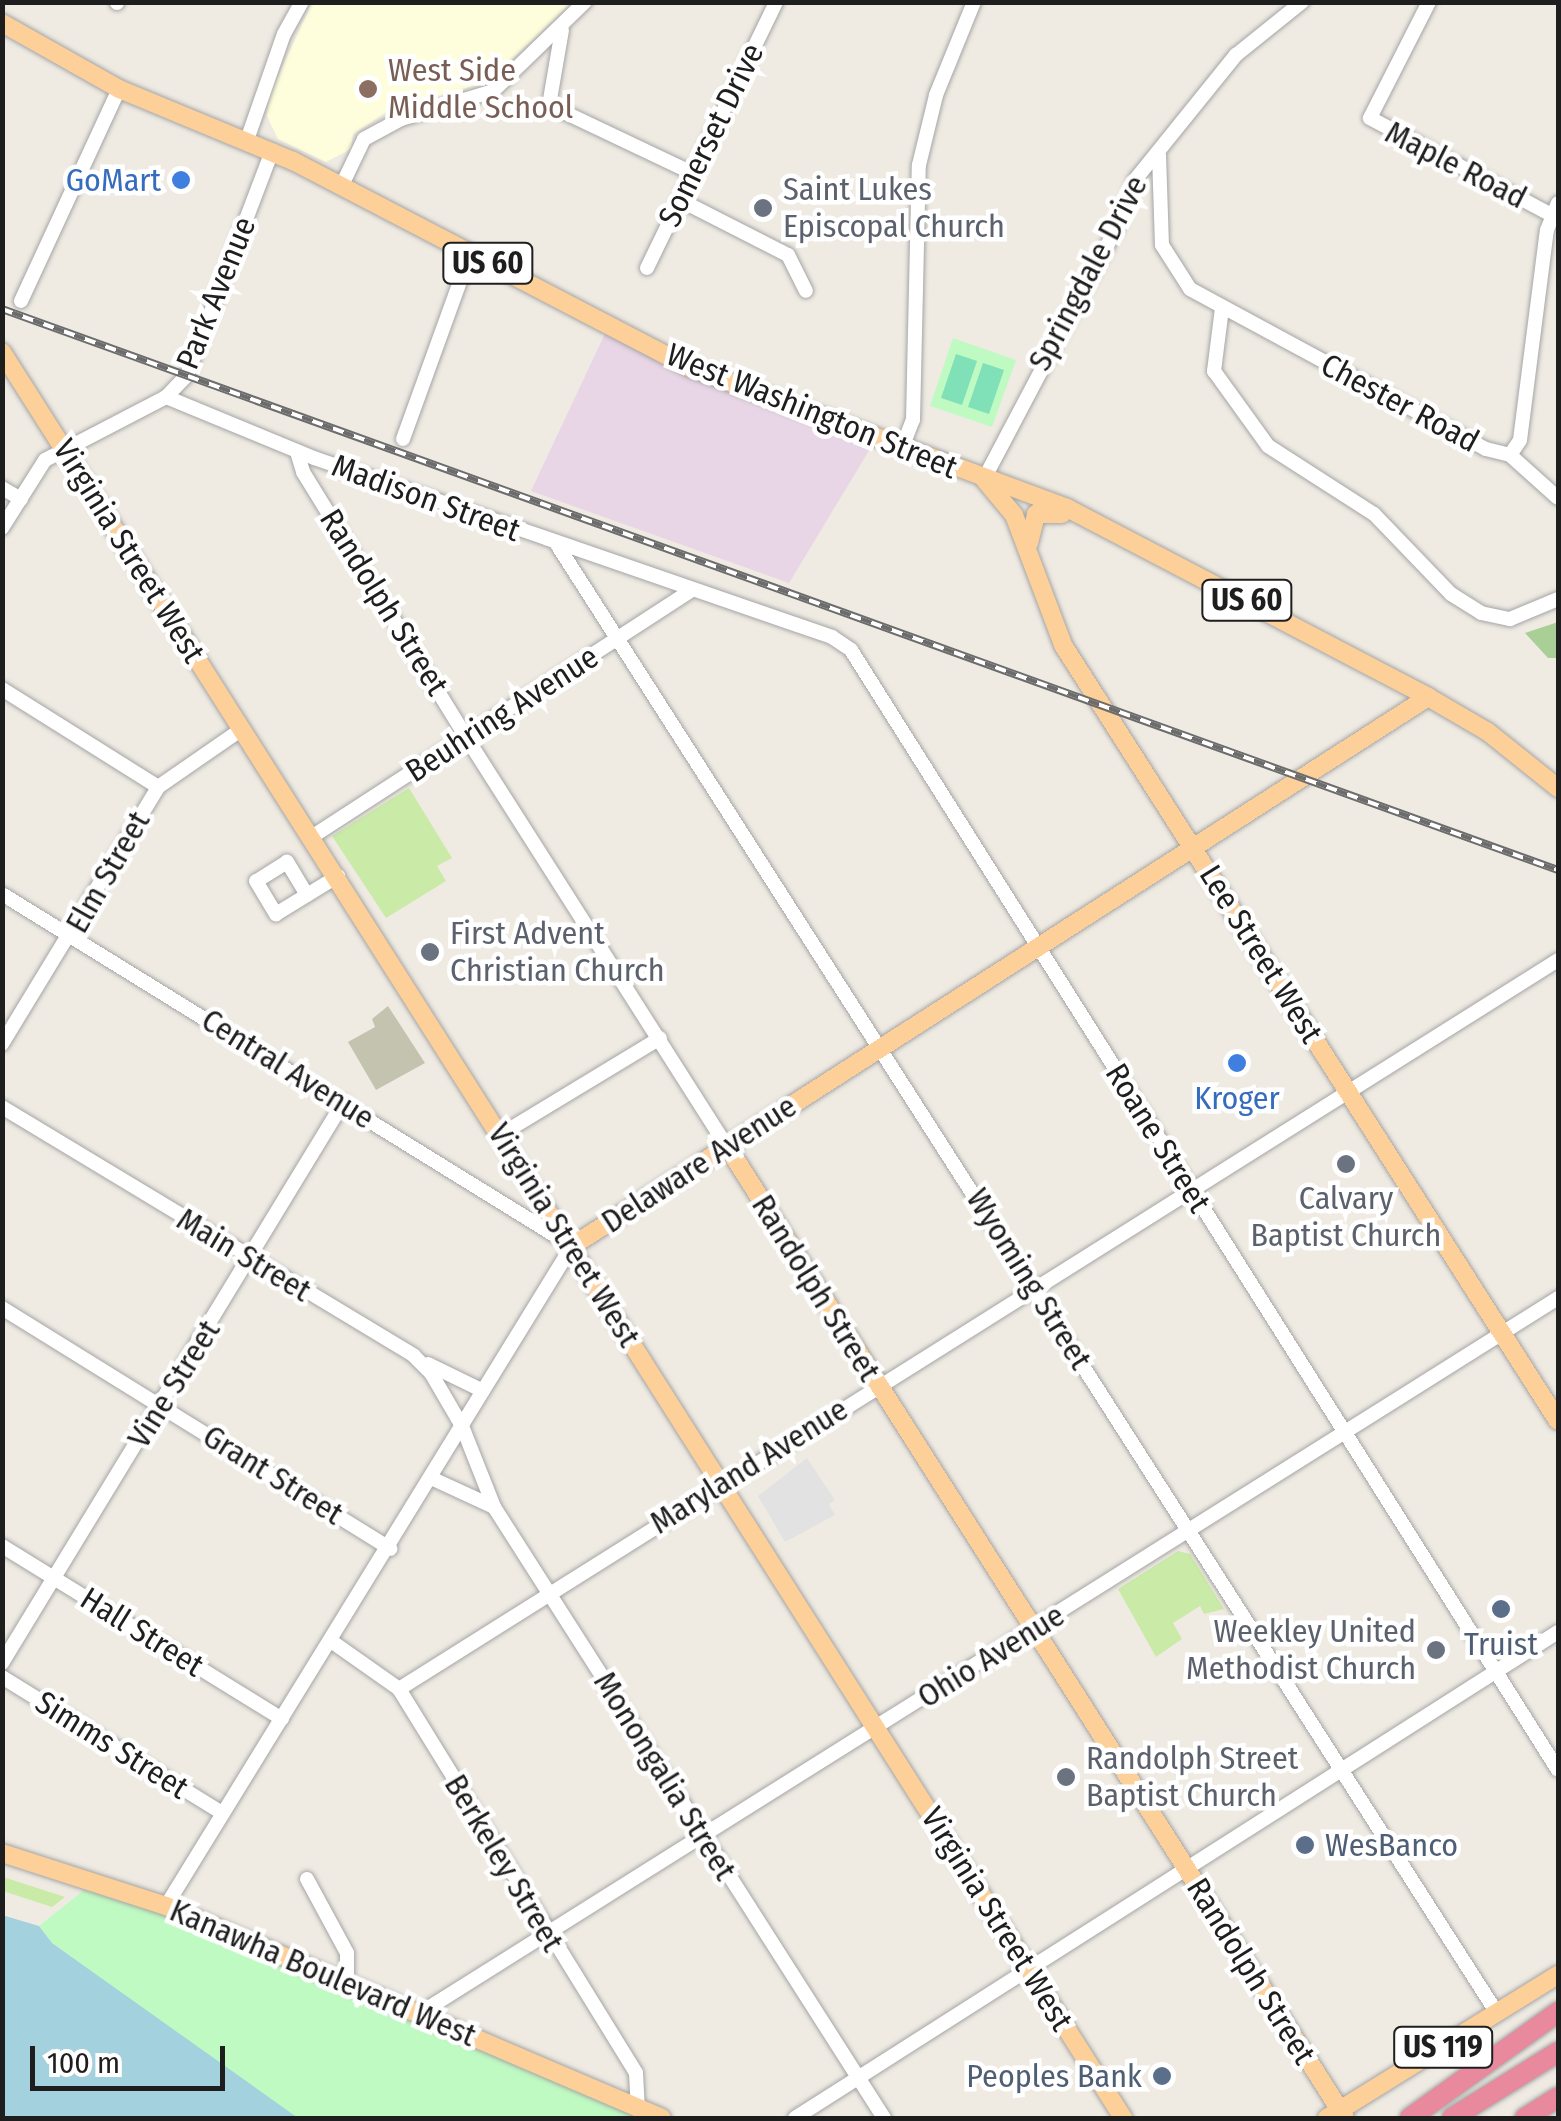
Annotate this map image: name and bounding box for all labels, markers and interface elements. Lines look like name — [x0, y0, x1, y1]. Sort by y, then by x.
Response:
street label: Somerset Drive — [650, 37, 772, 233]
place label: West Side Middle School — [388, 52, 573, 127]
marker: West Side Middle School — [357, 78, 379, 100]
street label: Maple Road — [1379, 113, 1533, 217]
place label: GoMart — [66, 161, 161, 199]
marker: GoMart — [170, 169, 192, 191]
street label: Springdale Drive — [1020, 169, 1156, 377]
place label: Saint Lukes Episcopal Church — [783, 171, 1005, 246]
marker: Saint Lukes Episcopal Church — [752, 197, 774, 219]
street label: Park Avenue — [168, 211, 264, 375]
road number: US 60 — [440, 238, 536, 288]
street label: West Washington Street — [661, 335, 963, 487]
street label: Chester Road — [1315, 345, 1485, 461]
street label: Virginia Street West — [45, 432, 213, 670]
street label: Madison Street — [327, 446, 525, 550]
street label: Randolph Street — [311, 502, 457, 702]
road number: US 60 — [1200, 575, 1294, 625]
street label: Beuhring Avenue — [399, 638, 605, 790]
street label: Elm Street — [58, 804, 158, 940]
street label: Lee Street West — [1191, 858, 1331, 1050]
place label: First Advent Christian Church — [450, 915, 665, 990]
marker: First Advent Christian Church — [419, 941, 441, 963]
street label: Central Avenue — [195, 1001, 381, 1137]
marker: Kroger — [1226, 1052, 1248, 1074]
street label: Roane Street — [1097, 1057, 1219, 1219]
place label: Kroger — [1194, 1079, 1280, 1117]
street label: Delaware Avenue — [595, 1087, 803, 1241]
street label: Virginia Street West — [480, 1116, 648, 1354]
marker: Calvary Baptist Church — [1335, 1153, 1357, 1175]
place label: Calvary Baptist Church — [1251, 1180, 1441, 1255]
street label: Wyoming Street — [958, 1182, 1100, 1376]
street label: Randolph Street — [743, 1188, 889, 1388]
street label: Main Street — [170, 1200, 318, 1310]
street label: Vine Street — [120, 1313, 228, 1455]
street label: Maryland Avenue — [643, 1390, 855, 1542]
street label: Grant Street — [196, 1417, 350, 1533]
street label: Hall Street — [73, 1579, 211, 1685]
street label: Ohio Avenue — [911, 1596, 1071, 1716]
marker: Truist — [1490, 1598, 1512, 1620]
place label: Weekley United Methodist Church — [1186, 1613, 1416, 1688]
place label: Truist — [1464, 1625, 1538, 1663]
marker: Weekley United Methodist Church — [1425, 1639, 1447, 1661]
street label: Monongalia Street — [586, 1665, 744, 1887]
street label: Simms Street — [28, 1683, 196, 1807]
place label: Randolph Street Baptist Church — [1086, 1740, 1298, 1815]
marker: Randolph Street Baptist Church — [1055, 1766, 1077, 1788]
street label: Berkeley Street — [436, 1768, 572, 1958]
street label: Virginia Street West — [913, 1800, 1081, 2038]
place label: WesBanco — [1325, 1826, 1458, 1864]
marker: WesBanco — [1294, 1834, 1316, 1856]
street label: Randolph Street — [1178, 1871, 1324, 2071]
street label: Kanawha Boulevard West — [164, 1891, 482, 2055]
road number: US 119 — [1393, 2022, 1493, 2072]
scale bar — [35, 2026, 230, 2088]
text: 100 m — [47, 2045, 120, 2081]
place label: Peoples Bank — [966, 2057, 1142, 2095]
marker: Peoples Bank — [1151, 2065, 1173, 2087]

